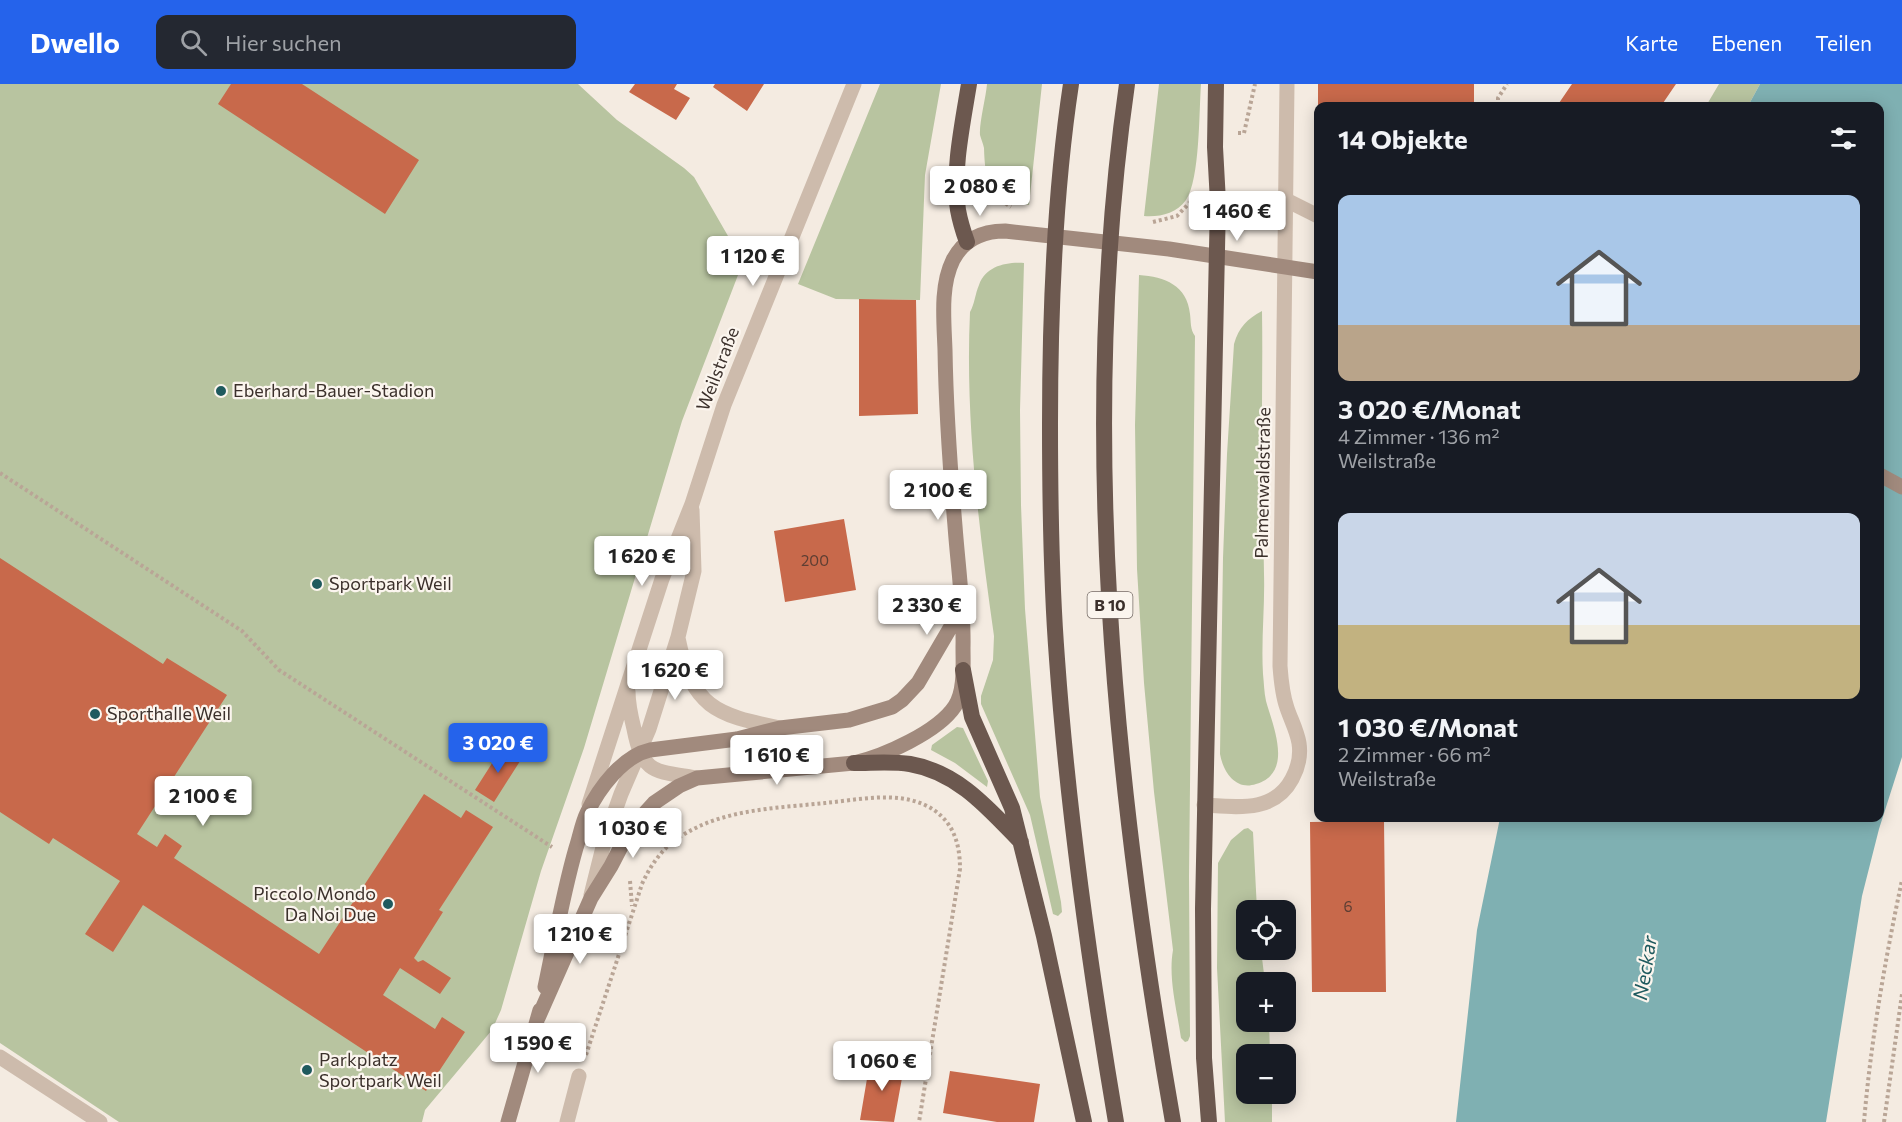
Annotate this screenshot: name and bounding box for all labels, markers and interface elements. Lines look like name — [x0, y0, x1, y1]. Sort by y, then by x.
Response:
search box — [156, 15, 576, 69]
text: Dwello — [30, 25, 120, 59]
icon: search — [177, 26, 210, 59]
text: Hier suchen — [225, 29, 342, 56]
text: Karte — [1625, 30, 1678, 55]
text: Ebenen — [1711, 30, 1782, 55]
text: Teilen — [1815, 30, 1872, 55]
icon: filters — [1827, 122, 1860, 155]
text: 14 Objekte — [1338, 123, 1468, 154]
pin: 2 080 € — [925, 166, 1035, 217]
text: 2 080 € — [944, 173, 1016, 197]
pin: 1 460 € — [1182, 191, 1292, 242]
text: 1 460 € — [1203, 198, 1271, 222]
icon: home — [1545, 234, 1653, 342]
pin: 1 120 € — [698, 236, 808, 287]
text: 1 120 € — [721, 243, 785, 267]
street label: Weilstraße — [691, 324, 743, 414]
place label: Eberhard-Bauer-Stadion — [233, 379, 434, 401]
marker: Eberhard-Bauer-Stadion — [214, 384, 228, 398]
text: 3 020 €/Monat — [1338, 393, 1521, 424]
street label: Palmenwaldstraße — [1250, 407, 1274, 559]
text: 4 Zimmer · 136 m² — [1338, 424, 1500, 448]
text: Weilstraße — [1338, 448, 1436, 472]
pin: 2 100 € — [883, 470, 993, 521]
text: 2 100 € — [904, 477, 972, 501]
pin: 1 620 € — [587, 536, 697, 587]
text: 1 620 € — [608, 543, 676, 567]
house number: 200 — [801, 551, 829, 569]
icon: home — [1545, 552, 1653, 660]
place label: Sportpark Weil — [329, 572, 452, 594]
marker: Sportpark Weil — [310, 577, 324, 591]
pin: 2 330 € — [872, 585, 982, 636]
text: 2 330 € — [892, 592, 962, 616]
road number: B 10 — [1088, 592, 1132, 618]
pin: 1 620 € — [620, 650, 730, 701]
text: 1 620 € — [641, 657, 709, 681]
place label: Sporthalle Weil — [107, 702, 231, 724]
marker: Sporthalle Weil — [88, 707, 102, 721]
text: 1 030 €/Monat — [1338, 711, 1518, 742]
pin: 3 020 € — [443, 723, 553, 774]
text: 3 020 € — [462, 730, 534, 754]
pin: 1 610 € — [722, 735, 832, 786]
text: 1 610 € — [744, 742, 810, 766]
text: 2 Zimmer · 66 m² — [1338, 742, 1491, 766]
text: Weilstraße — [1338, 766, 1436, 790]
pin: 2 100 € — [148, 776, 258, 827]
text: 2 100 € — [169, 783, 237, 807]
pin: 1 030 € — [578, 808, 688, 859]
text: 1 030 € — [599, 815, 667, 839]
place label: Piccolo Mondo Da Noi Due — [253, 882, 376, 925]
marker: Piccolo Mondo Da Noi Due — [381, 897, 395, 911]
house number: 6 — [1343, 897, 1353, 915]
map controls — [1236, 900, 1296, 1104]
button: locate — [1236, 900, 1296, 960]
pin: 1 210 € — [525, 914, 635, 965]
text: 1 210 € — [548, 921, 612, 945]
water label: Neckar — [1627, 933, 1661, 1002]
button: + — [1236, 972, 1296, 1032]
pin: 1 590 € — [483, 1023, 593, 1074]
text: 1 590 € — [504, 1030, 572, 1054]
pin: 1 060 € — [827, 1041, 937, 1092]
button: − — [1236, 1044, 1296, 1104]
place label: Parkplatz Sportpark Weil — [319, 1048, 442, 1091]
text: 1 060 € — [847, 1048, 917, 1072]
marker: Parkplatz Sportpark Weil — [300, 1063, 314, 1077]

